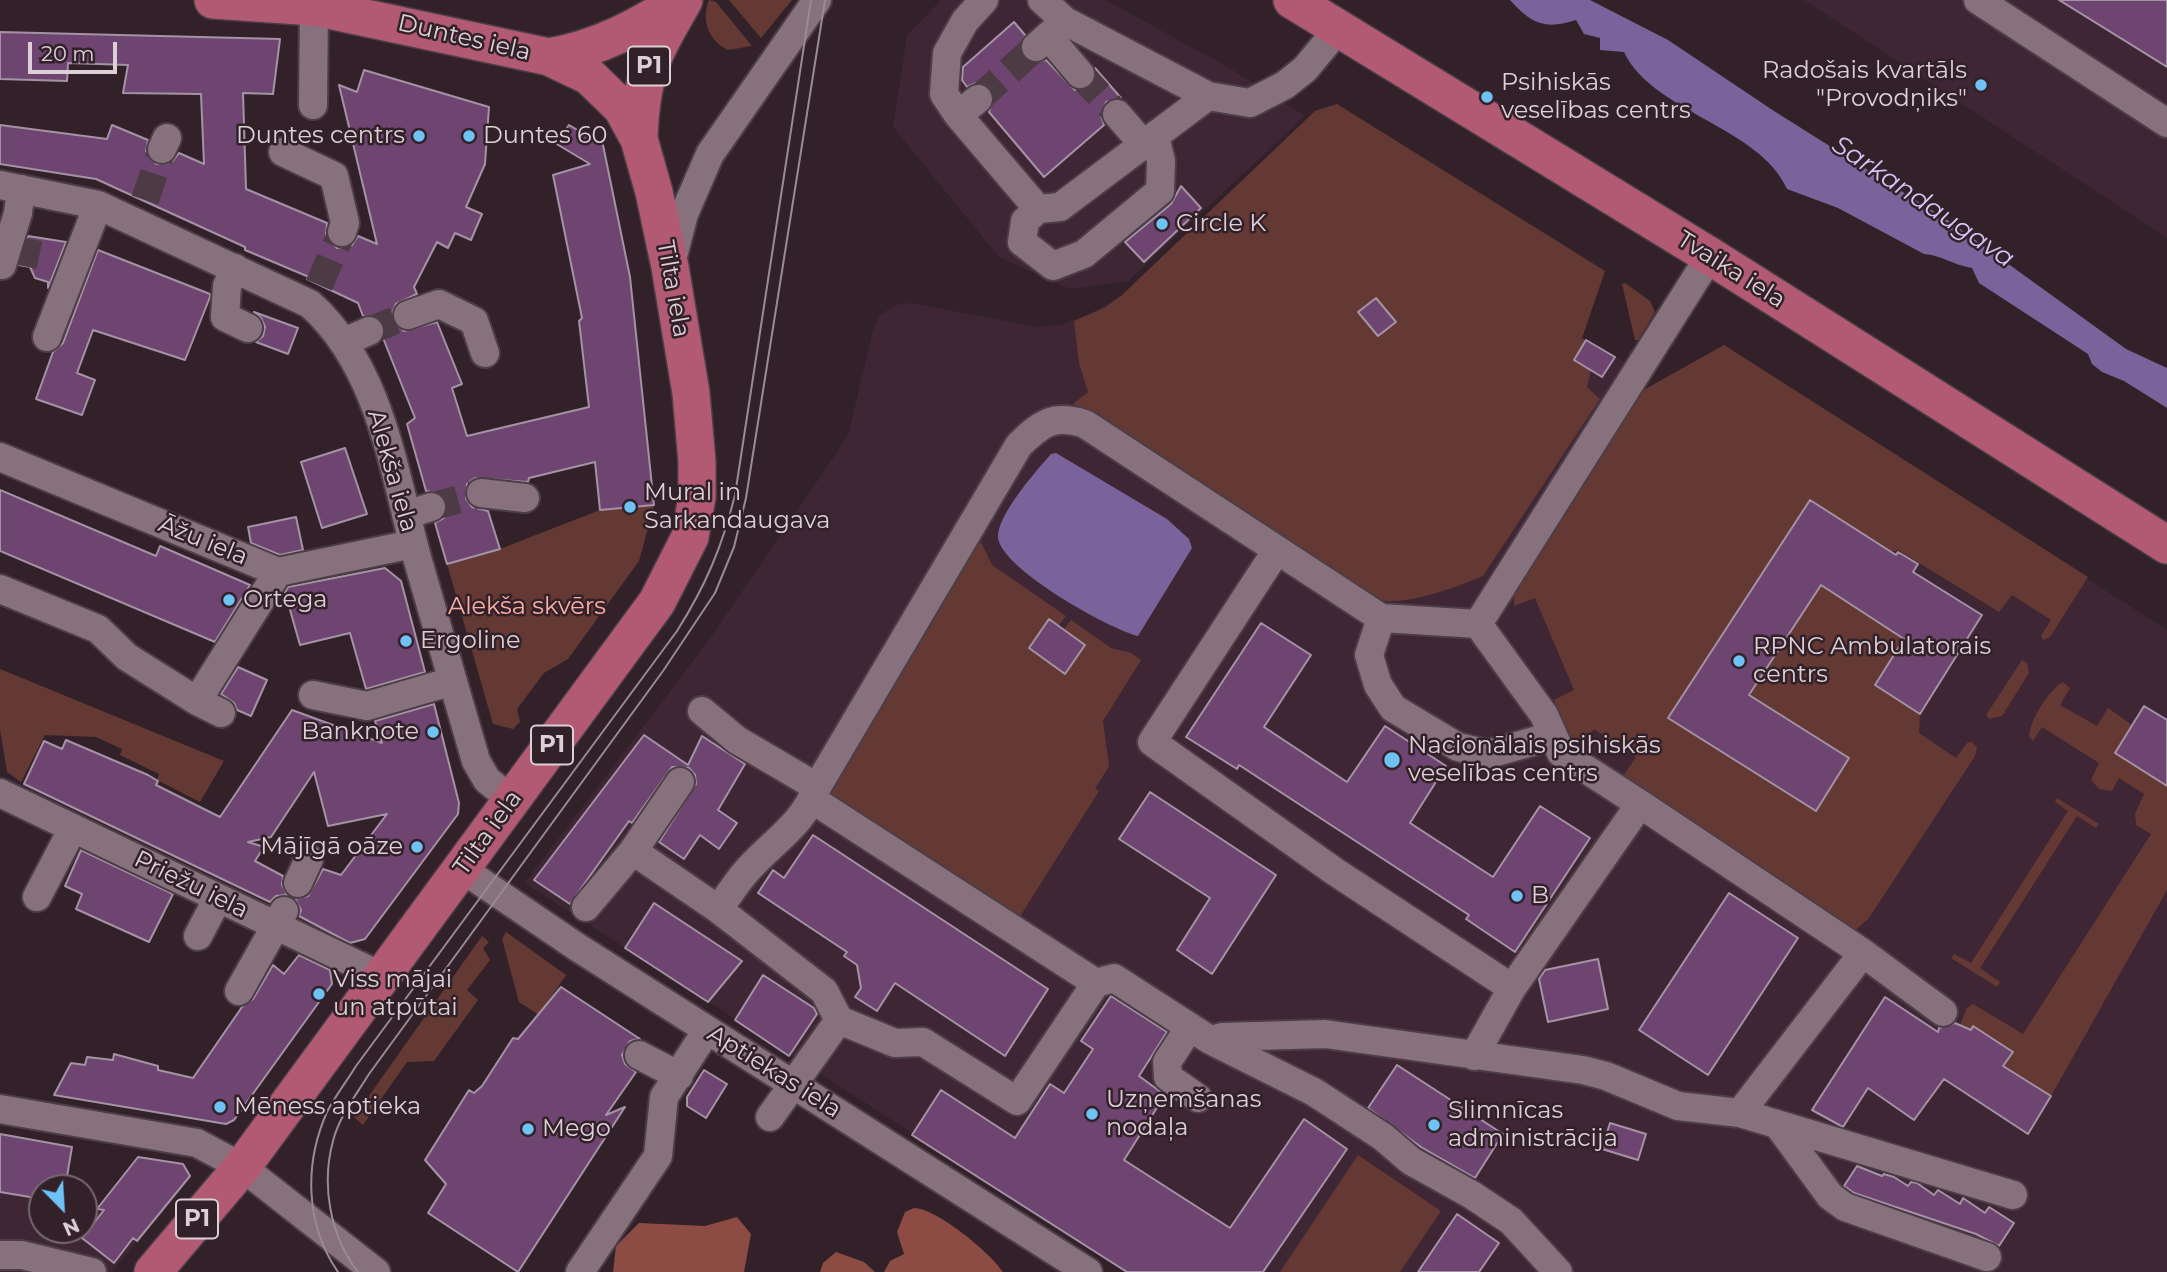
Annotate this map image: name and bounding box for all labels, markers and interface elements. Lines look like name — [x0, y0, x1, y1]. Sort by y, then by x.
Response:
street label: Duntes iela — [395, 9, 533, 67]
scale bar — [32, 28, 121, 72]
text: 20 m — [41, 41, 95, 66]
road number: P1 — [628, 46, 670, 86]
place label: Radošais kvartāls "Provodņiks" — [1762, 57, 1967, 113]
place label: Psihiskās veselības centrs — [1501, 69, 1691, 125]
marker: Radošais kvartāls "Provodņiks" — [1973, 77, 1989, 93]
marker: Psihiskās veselības centrs — [1479, 89, 1495, 105]
place label: Duntes centrs — [236, 122, 405, 150]
place label: Duntes 60 — [483, 122, 607, 150]
marker: Duntes centrs — [411, 128, 427, 144]
marker: Duntes 60 — [461, 128, 477, 144]
water label: Sarkandaugava — [1826, 129, 2020, 275]
place label: Circle K — [1176, 210, 1266, 238]
marker: Circle K — [1154, 216, 1170, 232]
street label: Tvaika iela — [1672, 225, 1790, 315]
street label: Tilta iela — [650, 238, 696, 340]
street label: Alekša iela — [361, 407, 423, 535]
place label: Mural in Sarkandaugava — [644, 479, 830, 535]
marker: Mural in Sarkandaugava — [622, 499, 638, 515]
street label: Āžu iela — [154, 510, 252, 572]
place label: Ortega — [243, 586, 328, 614]
marker: Ortega — [221, 592, 237, 608]
park label: Alekša skvērs — [448, 593, 606, 621]
place label: Ergoline — [420, 627, 520, 655]
marker: Ergoline — [398, 633, 414, 649]
place label: RPNC Ambulatorais centrs — [1753, 633, 1991, 689]
marker: RPNC Ambulatorais centrs — [1731, 653, 1747, 669]
place label: Banknote — [301, 718, 419, 746]
marker: Banknote — [425, 724, 441, 740]
road number: P1 — [531, 726, 573, 764]
place label: Nacionālais psihiskās veselības centrs — [1408, 732, 1661, 788]
marker: Nacionālais psihiskās veselības centrs — [1382, 750, 1402, 770]
street label: Tilta iela — [448, 785, 528, 881]
place label: Mājīgā oāze — [260, 833, 403, 861]
marker: Mājīgā oāze — [409, 839, 425, 855]
street label: Priežu iela — [129, 845, 253, 925]
place label: B — [1531, 882, 1549, 910]
marker: B — [1509, 888, 1525, 904]
place label: Viss mājai un atpūtai — [333, 966, 458, 1022]
marker: Viss mājai un atpūtai — [311, 986, 327, 1002]
street label: Aptiekas iela — [702, 1020, 846, 1124]
place label: Uzņemšanas nodaļa — [1106, 1086, 1261, 1142]
place label: Mēness aptieka — [234, 1093, 421, 1121]
place label: Slimnīcas administrācija — [1448, 1097, 1618, 1153]
marker: Mēness aptieka — [212, 1099, 228, 1115]
marker: Uzņemšanas nodaļa — [1084, 1106, 1100, 1122]
place label: Mego — [542, 1115, 611, 1143]
marker: Slimnīcas administrācija — [1426, 1117, 1442, 1133]
marker: Mego — [520, 1121, 536, 1137]
north arrow — [28, 1174, 98, 1244]
road number: P1 — [176, 1200, 218, 1238]
text: N — [59, 1213, 83, 1240]

